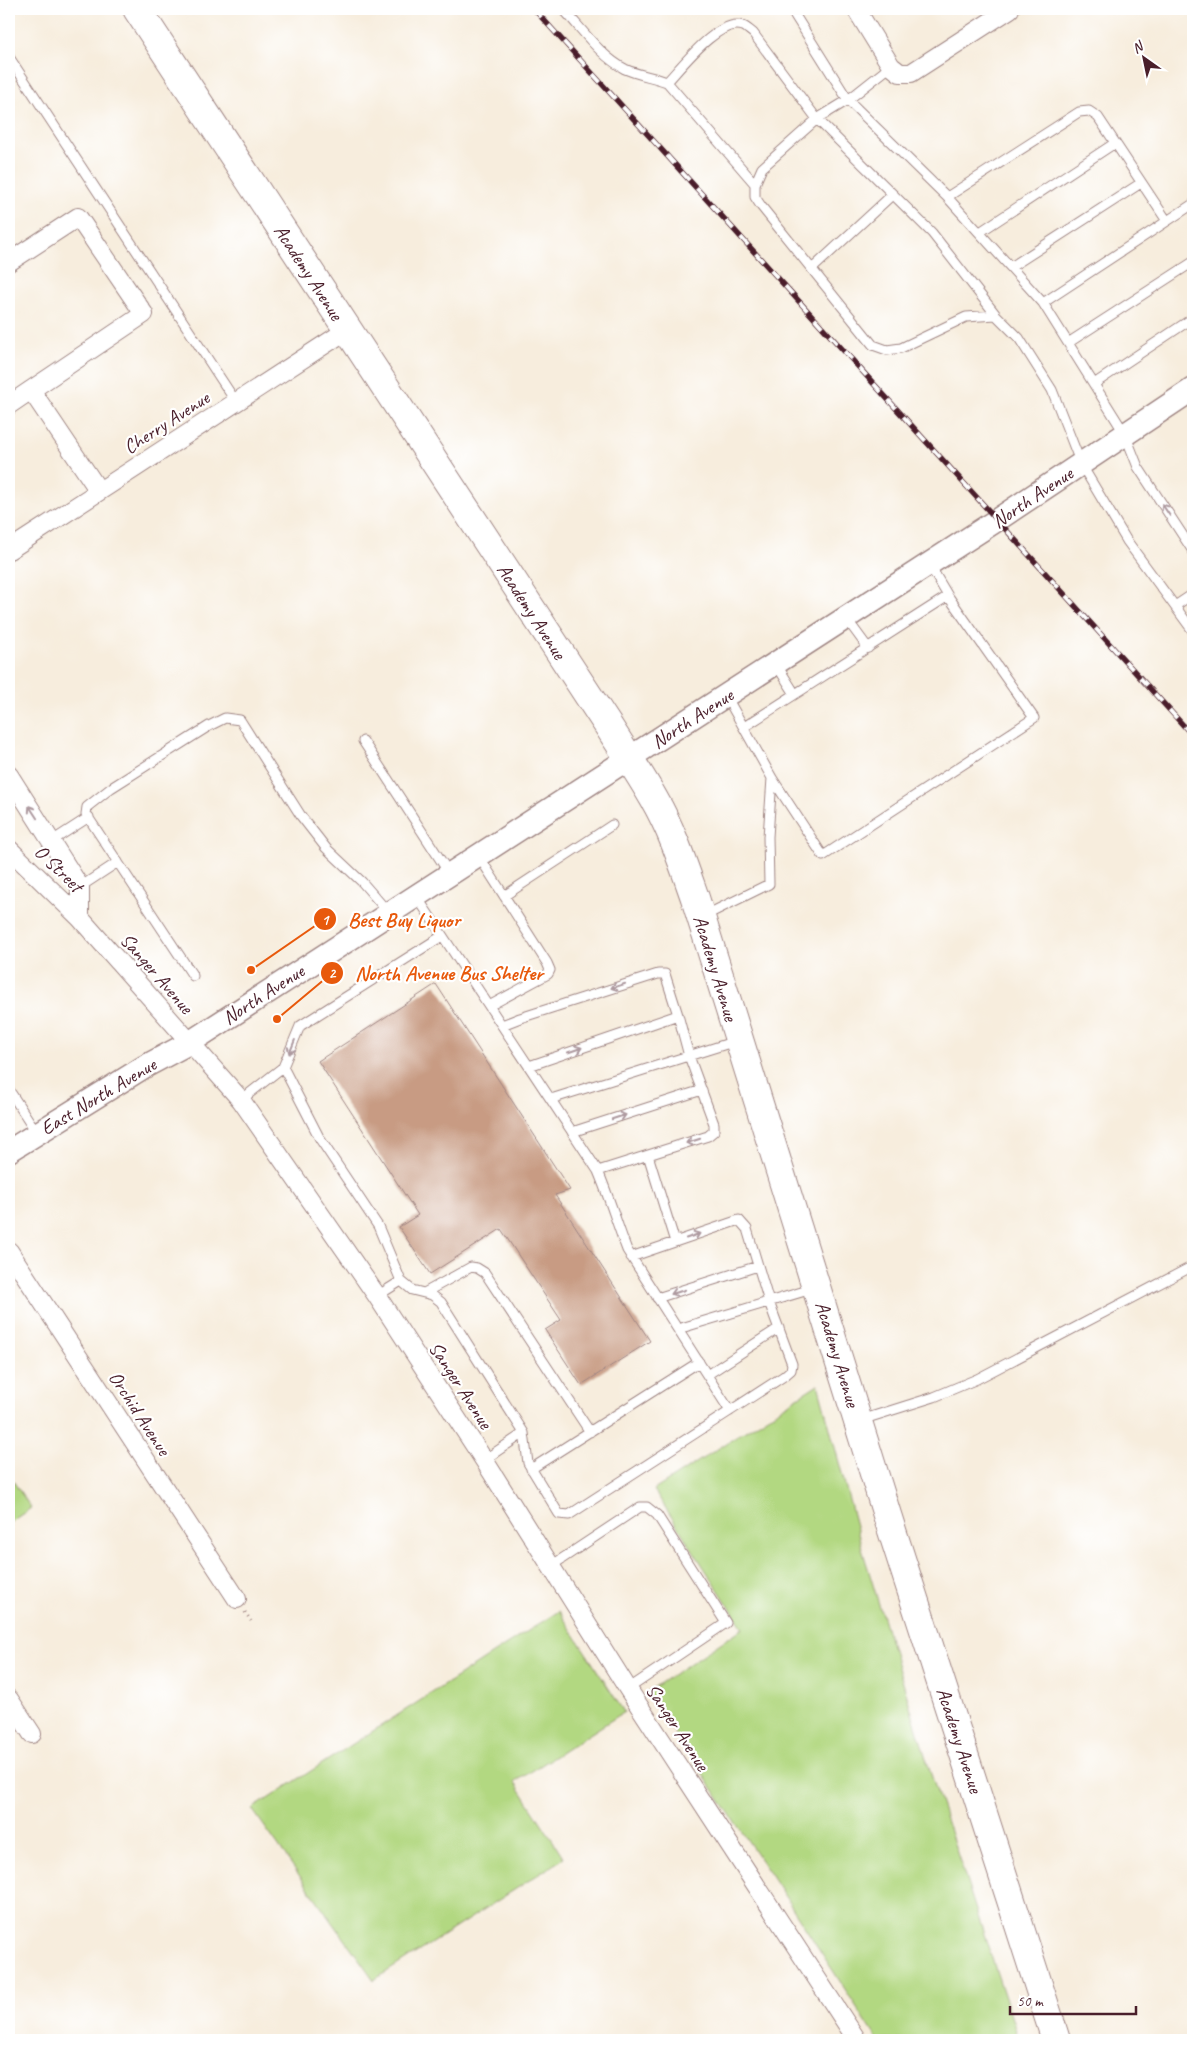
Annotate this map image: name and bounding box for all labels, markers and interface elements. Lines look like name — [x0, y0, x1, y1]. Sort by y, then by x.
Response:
north arrow — [1120, 32, 1170, 82]
text: N — [1129, 37, 1147, 57]
street label: Academy Avenue — [268, 220, 350, 326]
street label: Cherry Avenue — [119, 385, 215, 459]
street label: North Avenue — [987, 460, 1079, 534]
one-way arrow — [1161, 503, 1171, 517]
street label: Academy Avenue — [491, 559, 573, 665]
street label: North Avenue — [647, 682, 739, 754]
one-way arrow — [28, 806, 38, 820]
street label: O Street — [29, 839, 91, 900]
callout: Best Buy Liquor — [313, 901, 470, 937]
text: Best Buy Liquor — [348, 907, 462, 933]
text: 1 — [322, 911, 331, 930]
street label: Academy Avenue — [688, 912, 744, 1025]
street label: Sanger Avenue — [115, 928, 199, 1020]
callout: North Avenue Bus Shelter — [320, 955, 553, 991]
street label: North Avenue — [218, 958, 310, 1030]
text: North Avenue Bus Shelter — [355, 960, 545, 986]
text: 2 — [329, 964, 337, 983]
one-way arrow — [611, 982, 627, 992]
one-way arrow — [286, 1039, 296, 1054]
one-way arrow — [567, 1045, 583, 1055]
street label: East North Avenue — [36, 1051, 162, 1141]
one-way arrow — [610, 1112, 626, 1121]
one-way arrow — [686, 1136, 702, 1146]
one-way arrow — [685, 1231, 701, 1240]
one-way arrow — [671, 1287, 687, 1297]
street label: Academy Avenue — [810, 1298, 866, 1411]
street label: Sanger Avenue — [423, 1337, 499, 1435]
street label: Orchid Avenue — [103, 1366, 177, 1461]
street label: Sanger Avenue — [640, 1679, 716, 1777]
street label: Academy Avenue — [931, 1684, 989, 1797]
scale bar — [1010, 1984, 1136, 2016]
text: 50 m — [1017, 1992, 1044, 2011]

